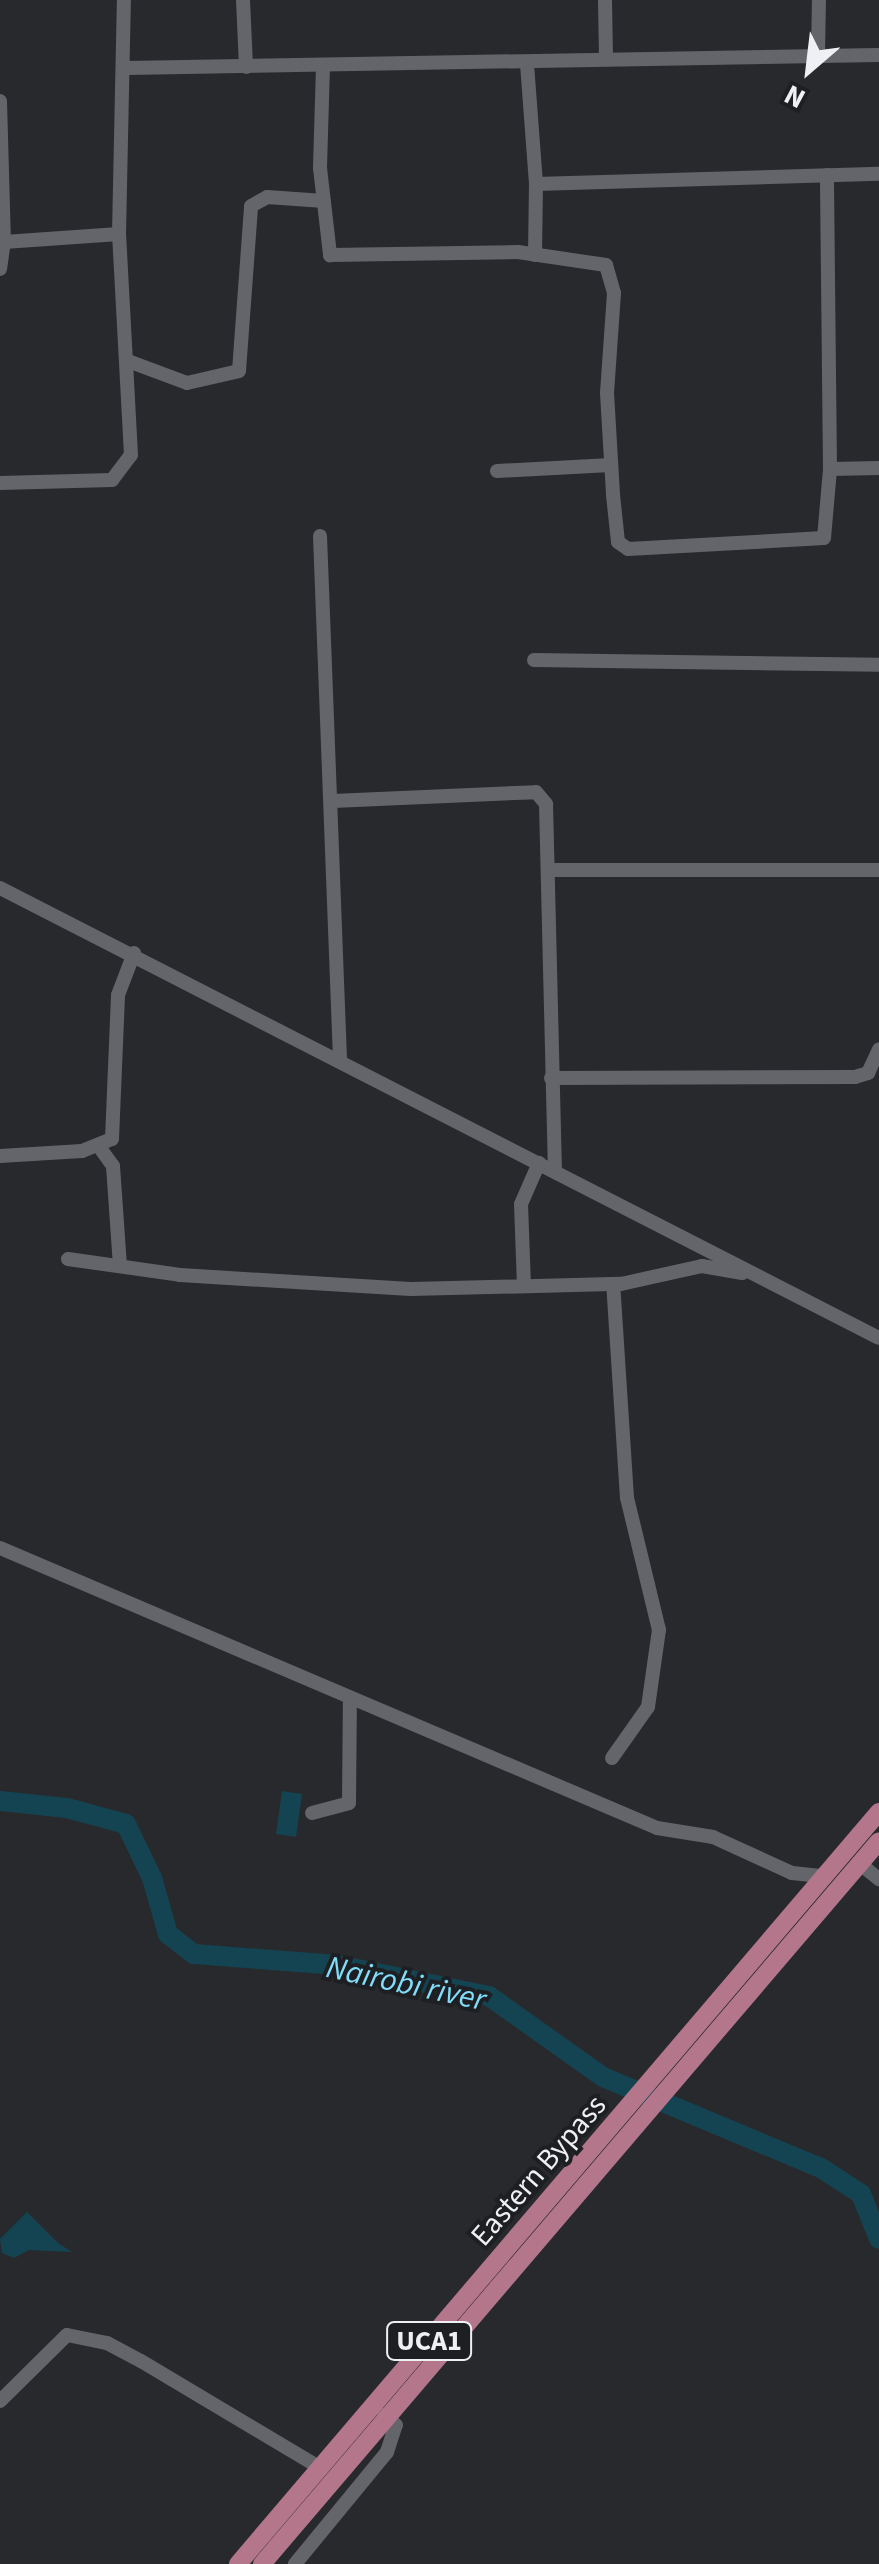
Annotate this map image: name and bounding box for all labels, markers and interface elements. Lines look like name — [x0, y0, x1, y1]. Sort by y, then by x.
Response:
north arrow — [759, 20, 859, 120]
text: N — [777, 74, 813, 119]
water label: Nairobi river — [323, 1948, 489, 2020]
street label: Eastern Bypass — [464, 2088, 614, 2254]
road number: UCA1 — [384, 2318, 474, 2364]

